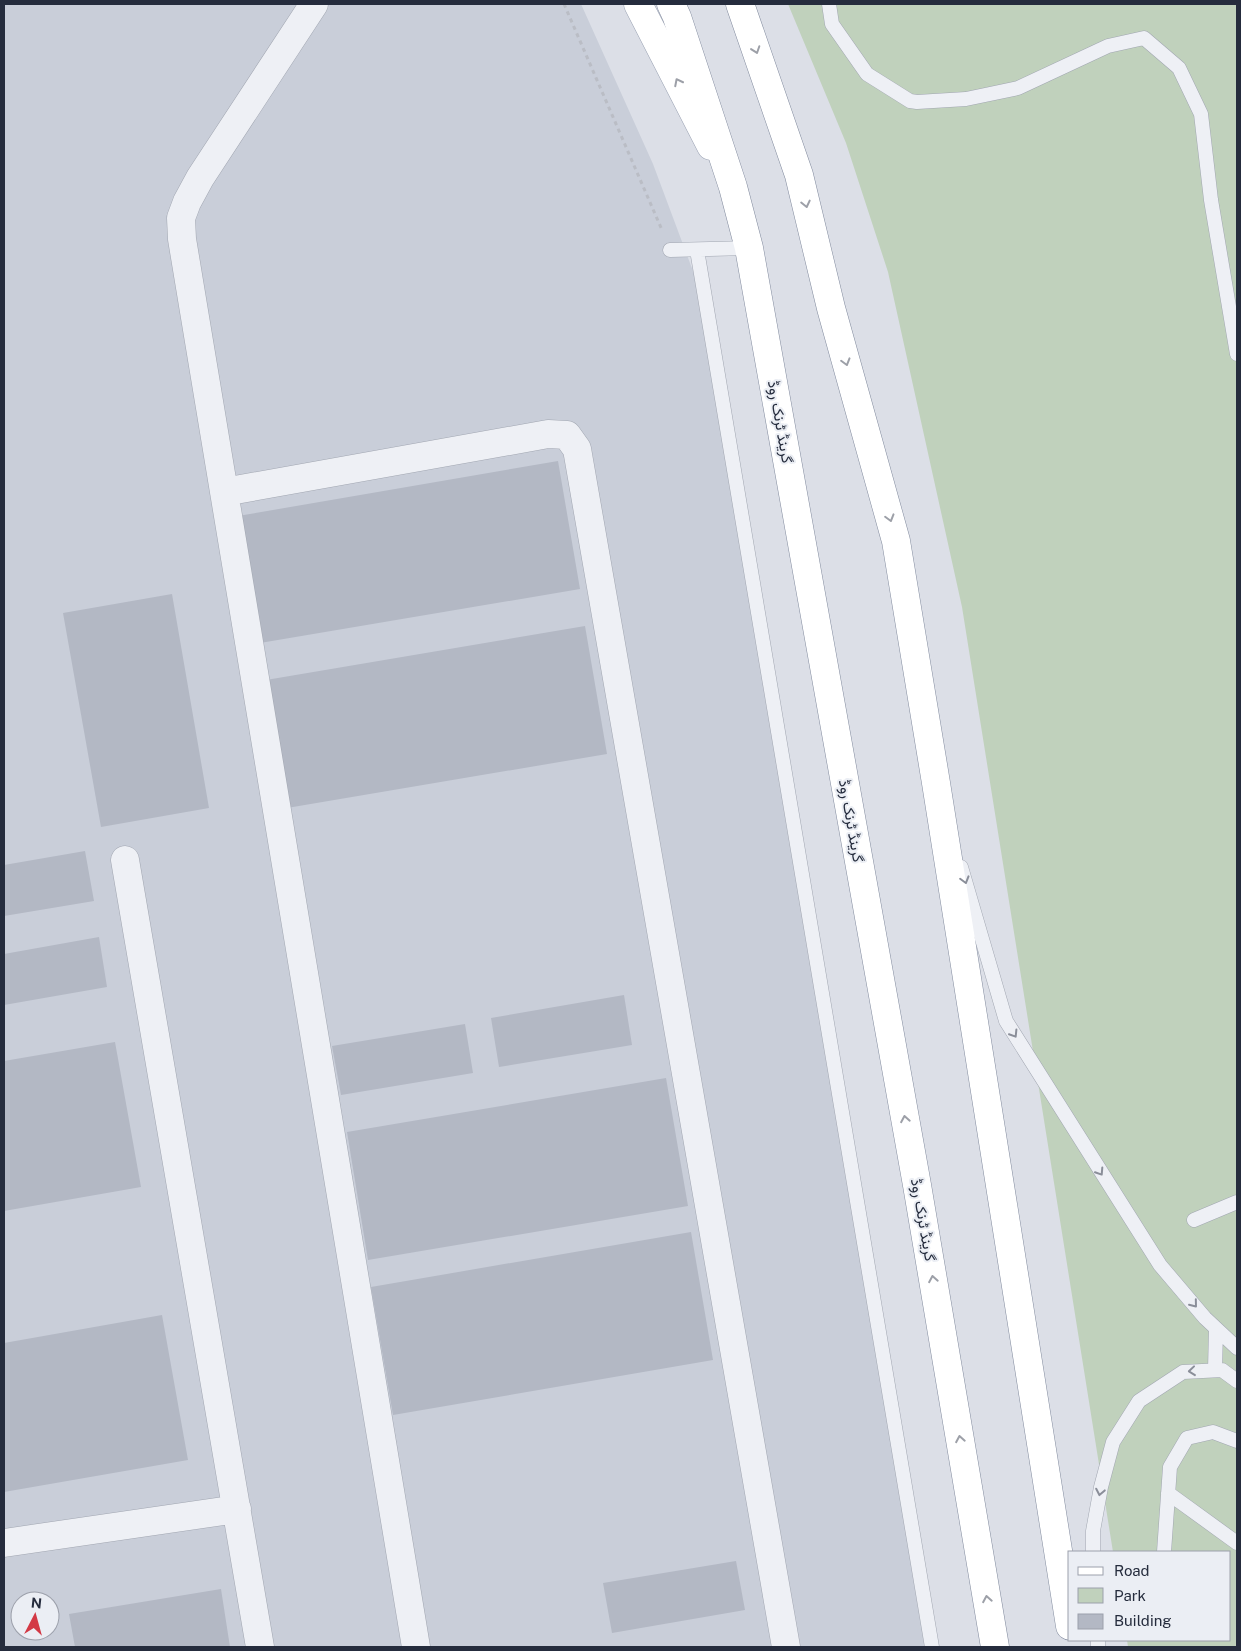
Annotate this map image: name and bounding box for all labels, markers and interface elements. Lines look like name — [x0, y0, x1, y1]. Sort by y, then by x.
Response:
one-way arrow — [750, 45, 760, 54]
one-way arrow — [674, 78, 684, 87]
one-way arrow — [800, 200, 811, 209]
one-way arrow — [840, 357, 850, 365]
street label: گرینڈ ٹرنک روڈ — [764, 379, 796, 465]
one-way arrow — [884, 514, 894, 522]
street label: گرینڈ ٹرنک روڈ — [835, 778, 867, 864]
one-way arrow — [959, 875, 969, 883]
one-way arrow — [1007, 1029, 1017, 1038]
one-way arrow — [900, 1114, 910, 1123]
one-way arrow — [1094, 1166, 1103, 1175]
street label: گرینڈ ٹرنک روڈ — [907, 1177, 939, 1263]
one-way arrow — [928, 1274, 938, 1283]
one-way arrow — [1188, 1299, 1197, 1308]
one-way arrow — [1188, 1366, 1196, 1377]
one-way arrow — [955, 1435, 965, 1443]
one-way arrow — [1095, 1488, 1106, 1497]
legend — [1068, 1551, 1231, 1641]
text: Road — [1114, 1562, 1150, 1579]
text: Park — [1114, 1587, 1146, 1604]
north arrow — [10, 1591, 60, 1641]
text: N — [30, 1595, 43, 1612]
one-way arrow — [983, 1595, 993, 1604]
text: Building — [1114, 1612, 1172, 1629]

